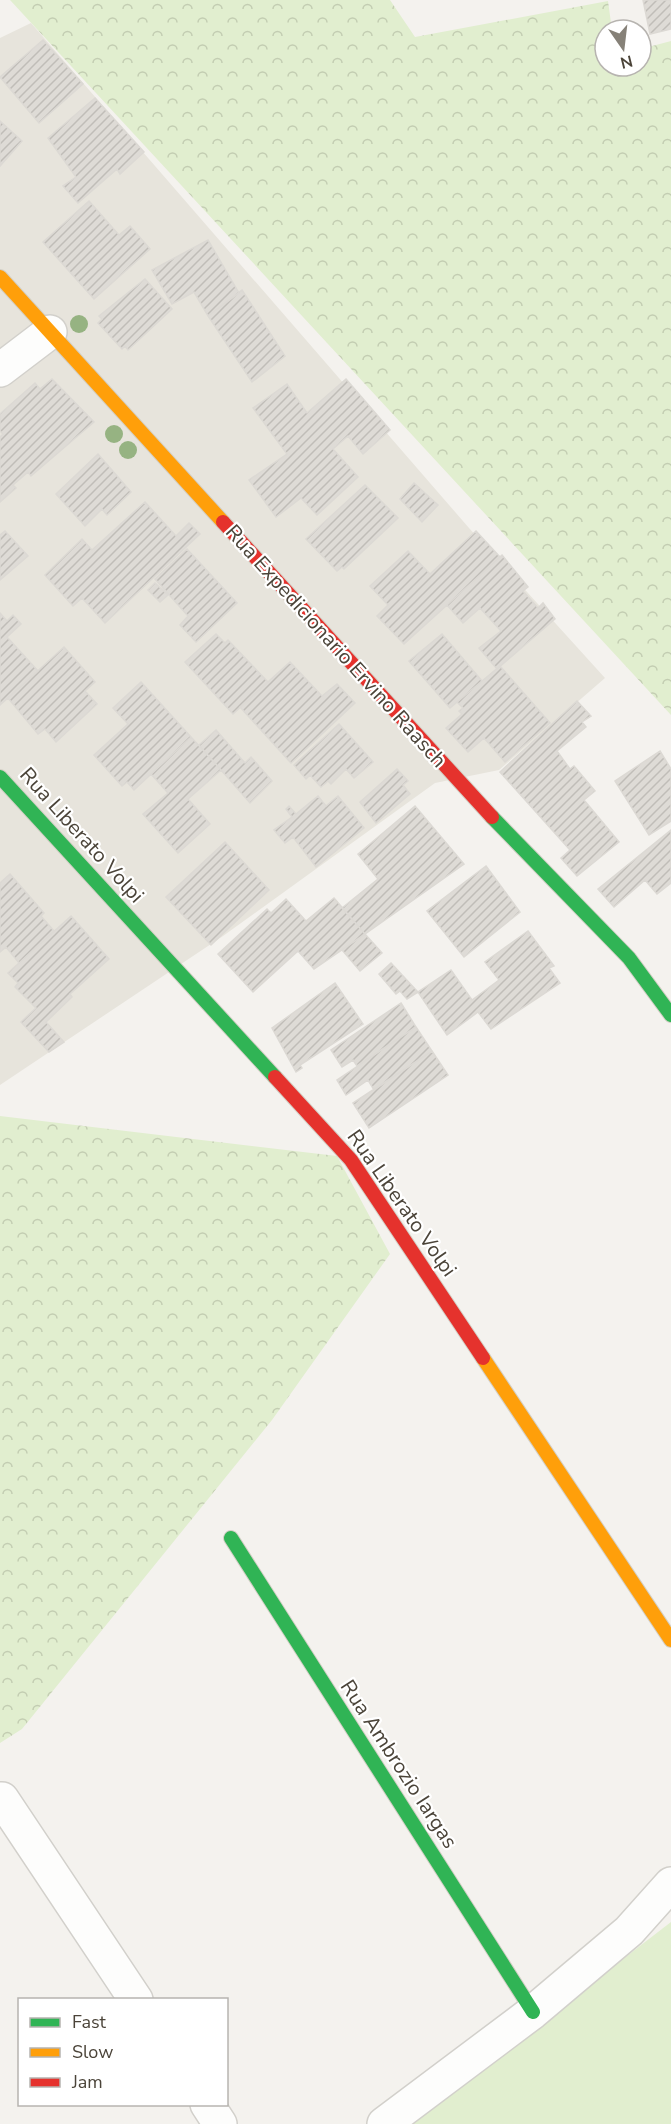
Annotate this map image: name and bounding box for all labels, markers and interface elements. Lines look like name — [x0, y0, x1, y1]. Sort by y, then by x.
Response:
north arrow — [593, 18, 653, 78]
text: N — [618, 49, 635, 74]
street label: Rua Expedicionario Ervino Raasch — [219, 518, 453, 774]
street label: Rua Liberato Volpi — [14, 761, 150, 909]
street label: Rua Liberato Volpi — [341, 1124, 463, 1282]
street label: Rua Ambrozio Iargas — [334, 1674, 464, 1854]
legend — [18, 1998, 228, 2106]
text: Fast — [72, 2010, 107, 2034]
text: Slow — [72, 2040, 113, 2064]
text: Jam — [71, 2070, 103, 2094]

